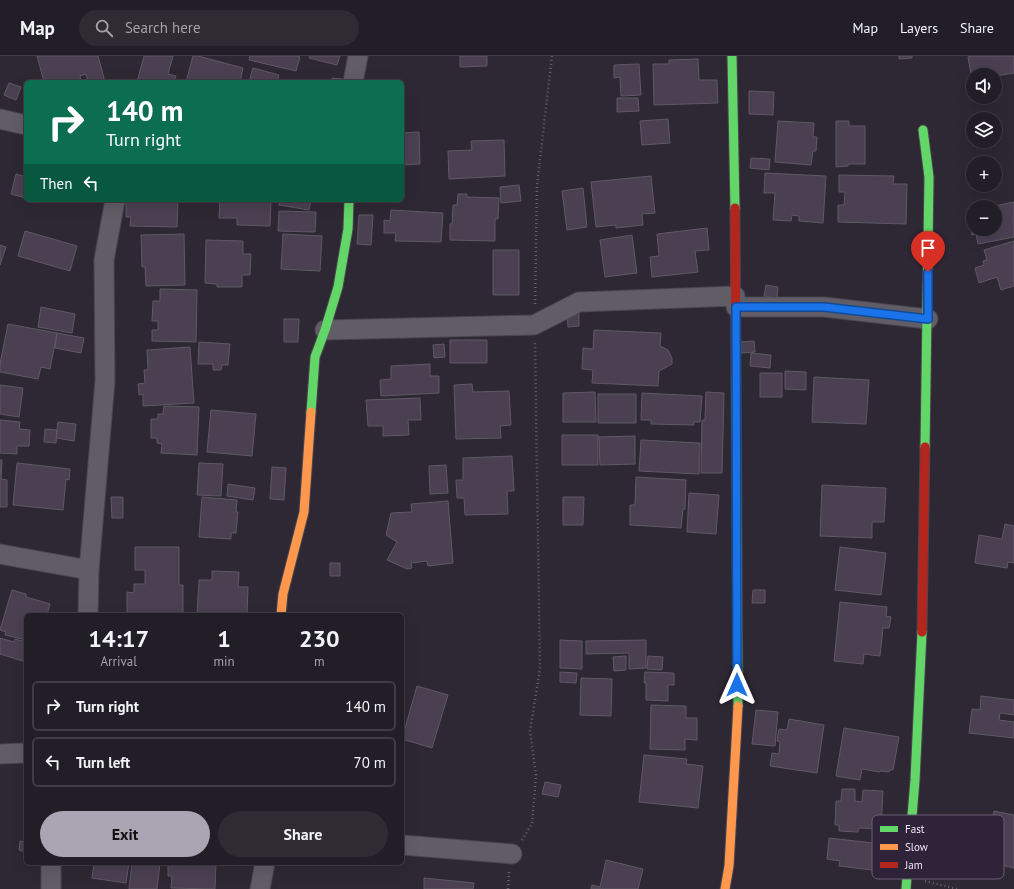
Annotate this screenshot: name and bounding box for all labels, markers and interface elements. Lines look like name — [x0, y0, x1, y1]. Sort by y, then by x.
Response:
search box — [79, 10, 359, 46]
text: Map — [20, 16, 55, 40]
icon: search — [93, 17, 115, 39]
text: Search here — [125, 18, 201, 37]
text: Map — [852, 19, 878, 37]
text: Layers — [900, 19, 938, 37]
text: Share — [960, 19, 994, 37]
map controls — [966, 68, 1002, 236]
button: sound — [966, 68, 1002, 104]
text: 140 m — [106, 92, 183, 129]
icon: right — [40, 96, 92, 148]
button: layers — [966, 112, 1002, 148]
text: Turn right — [106, 128, 181, 151]
button: + — [966, 156, 1002, 192]
icon: left — [80, 172, 102, 194]
text: Then — [40, 174, 72, 193]
button: − — [966, 200, 1002, 236]
pin — [911, 231, 945, 272]
icon: arrive — [917, 237, 939, 259]
text: 14:17 — [88, 623, 149, 654]
text: 1 — [217, 623, 231, 654]
text: 230 — [299, 623, 340, 654]
text: Arrival — [101, 653, 137, 670]
text: min — [213, 653, 235, 670]
text: m — [314, 653, 325, 670]
position arrow — [716, 664, 758, 706]
icon: right — [42, 695, 64, 717]
text: Turn right — [76, 697, 139, 716]
text: 140 m — [345, 697, 386, 716]
icon: left — [42, 751, 64, 773]
text: Turn left — [76, 753, 130, 772]
text: 70 m — [353, 753, 386, 772]
button: Exit — [40, 811, 210, 857]
button: Share — [218, 811, 388, 857]
legend — [872, 815, 1004, 879]
text: Fast — [905, 822, 925, 836]
text: Slow — [905, 840, 928, 854]
text: Jam — [904, 858, 923, 872]

